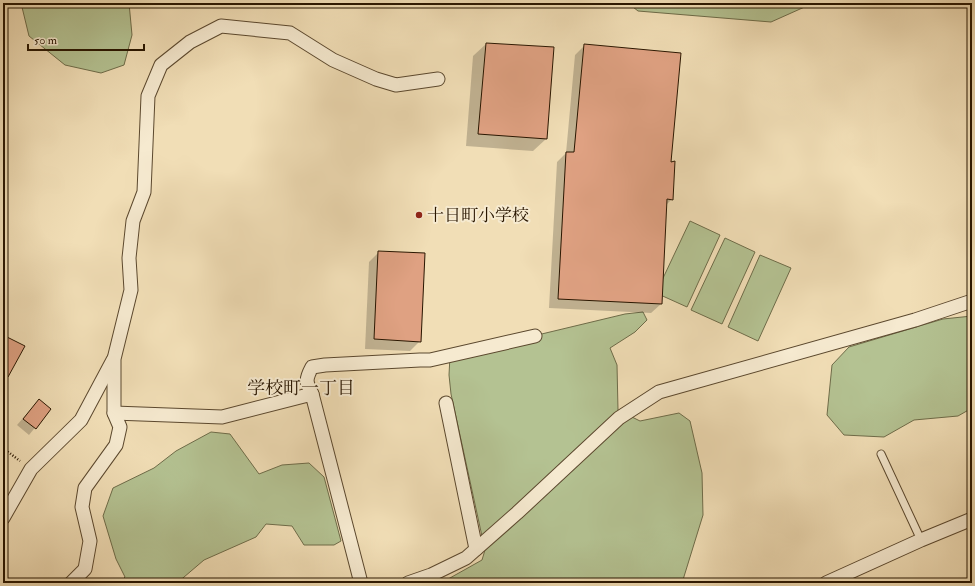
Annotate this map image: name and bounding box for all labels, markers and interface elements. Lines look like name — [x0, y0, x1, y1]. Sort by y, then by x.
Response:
scale bar — [28, 26, 144, 52]
text: 50 m — [34, 33, 58, 48]
place label: 十日町小学校 — [427, 205, 529, 226]
marker: 十日町小学校 — [414, 210, 424, 220]
district label: 学校町一丁目 — [247, 377, 355, 400]

